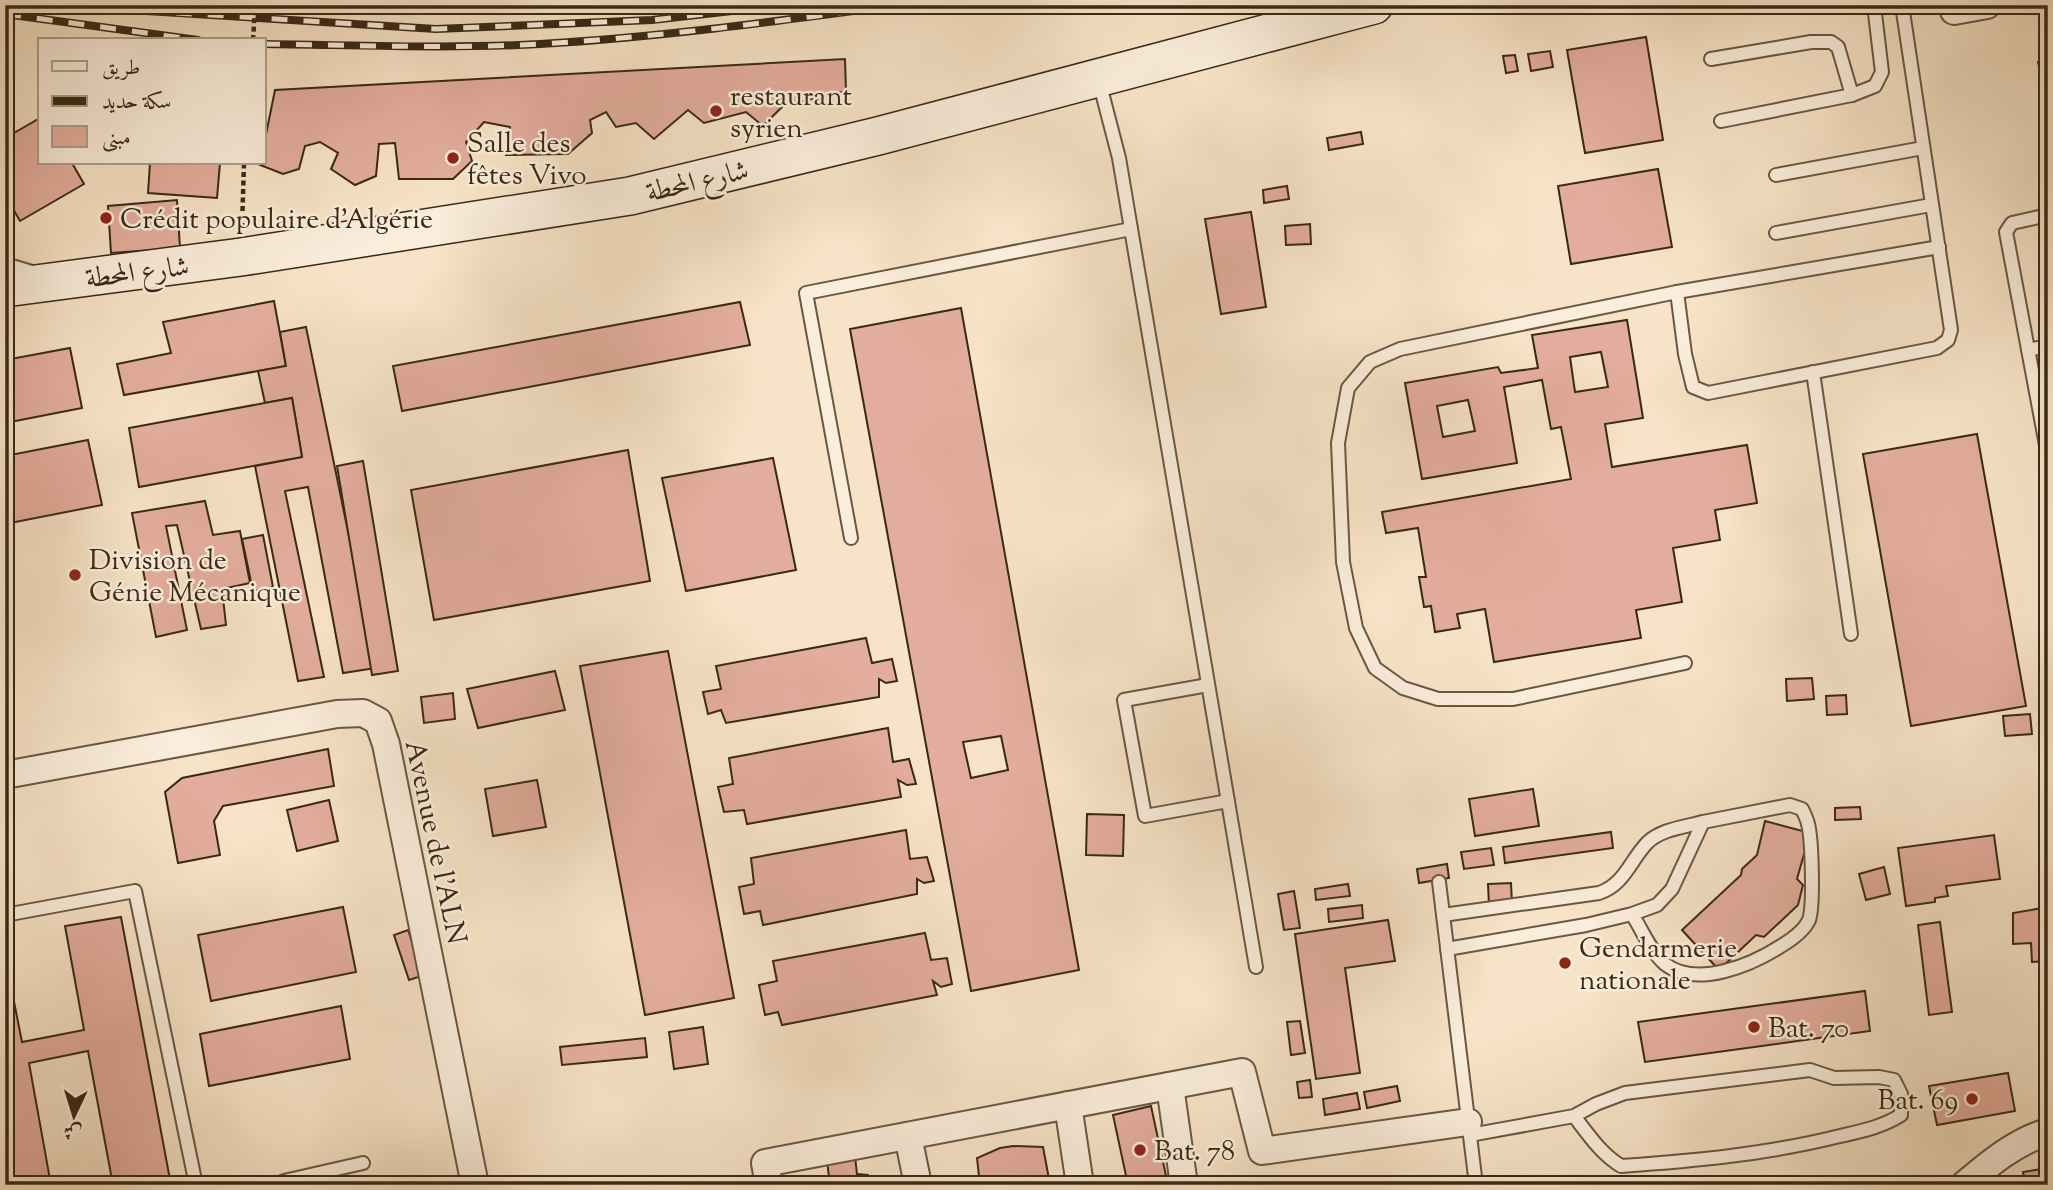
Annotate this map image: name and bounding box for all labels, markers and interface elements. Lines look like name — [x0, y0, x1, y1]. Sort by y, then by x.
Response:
legend — [38, 38, 266, 164]
text: طريق — [102, 54, 140, 84]
place label: restaurant syrien — [730, 78, 852, 150]
text: سكة حديد — [102, 88, 171, 118]
marker: restaurant syrien — [708, 103, 724, 119]
text: مبنى — [102, 124, 131, 154]
place label: Salle des fêtes Vivo — [467, 125, 587, 197]
marker: Salle des fêtes Vivo — [445, 150, 461, 166]
street label: شارع المحطة — [642, 152, 753, 215]
place label: Crédit populaire d'Algérie — [120, 201, 433, 241]
marker: Crédit populaire d'Algérie — [98, 210, 114, 226]
street label: شارع المحطة — [83, 248, 192, 301]
place label: Division de Génie Mécanique — [89, 542, 301, 614]
marker: Division de Génie Mécanique — [67, 567, 83, 583]
street label: Avenue de l'ALN — [393, 737, 475, 948]
place label: Gendarmerie nationale — [1579, 930, 1737, 1002]
marker: Gendarmerie nationale — [1557, 955, 1573, 971]
place label: Bat. 70 — [1768, 1010, 1849, 1050]
marker: Bat. 70 — [1746, 1019, 1762, 1035]
north arrow — [38, 1082, 108, 1152]
place label: Bat. 69 — [1878, 1082, 1958, 1122]
marker: Bat. 69 — [1964, 1091, 1980, 1107]
text: ش — [63, 1116, 83, 1145]
place label: Bat. 78 — [1154, 1133, 1235, 1173]
marker: Bat. 78 — [1132, 1142, 1148, 1158]

